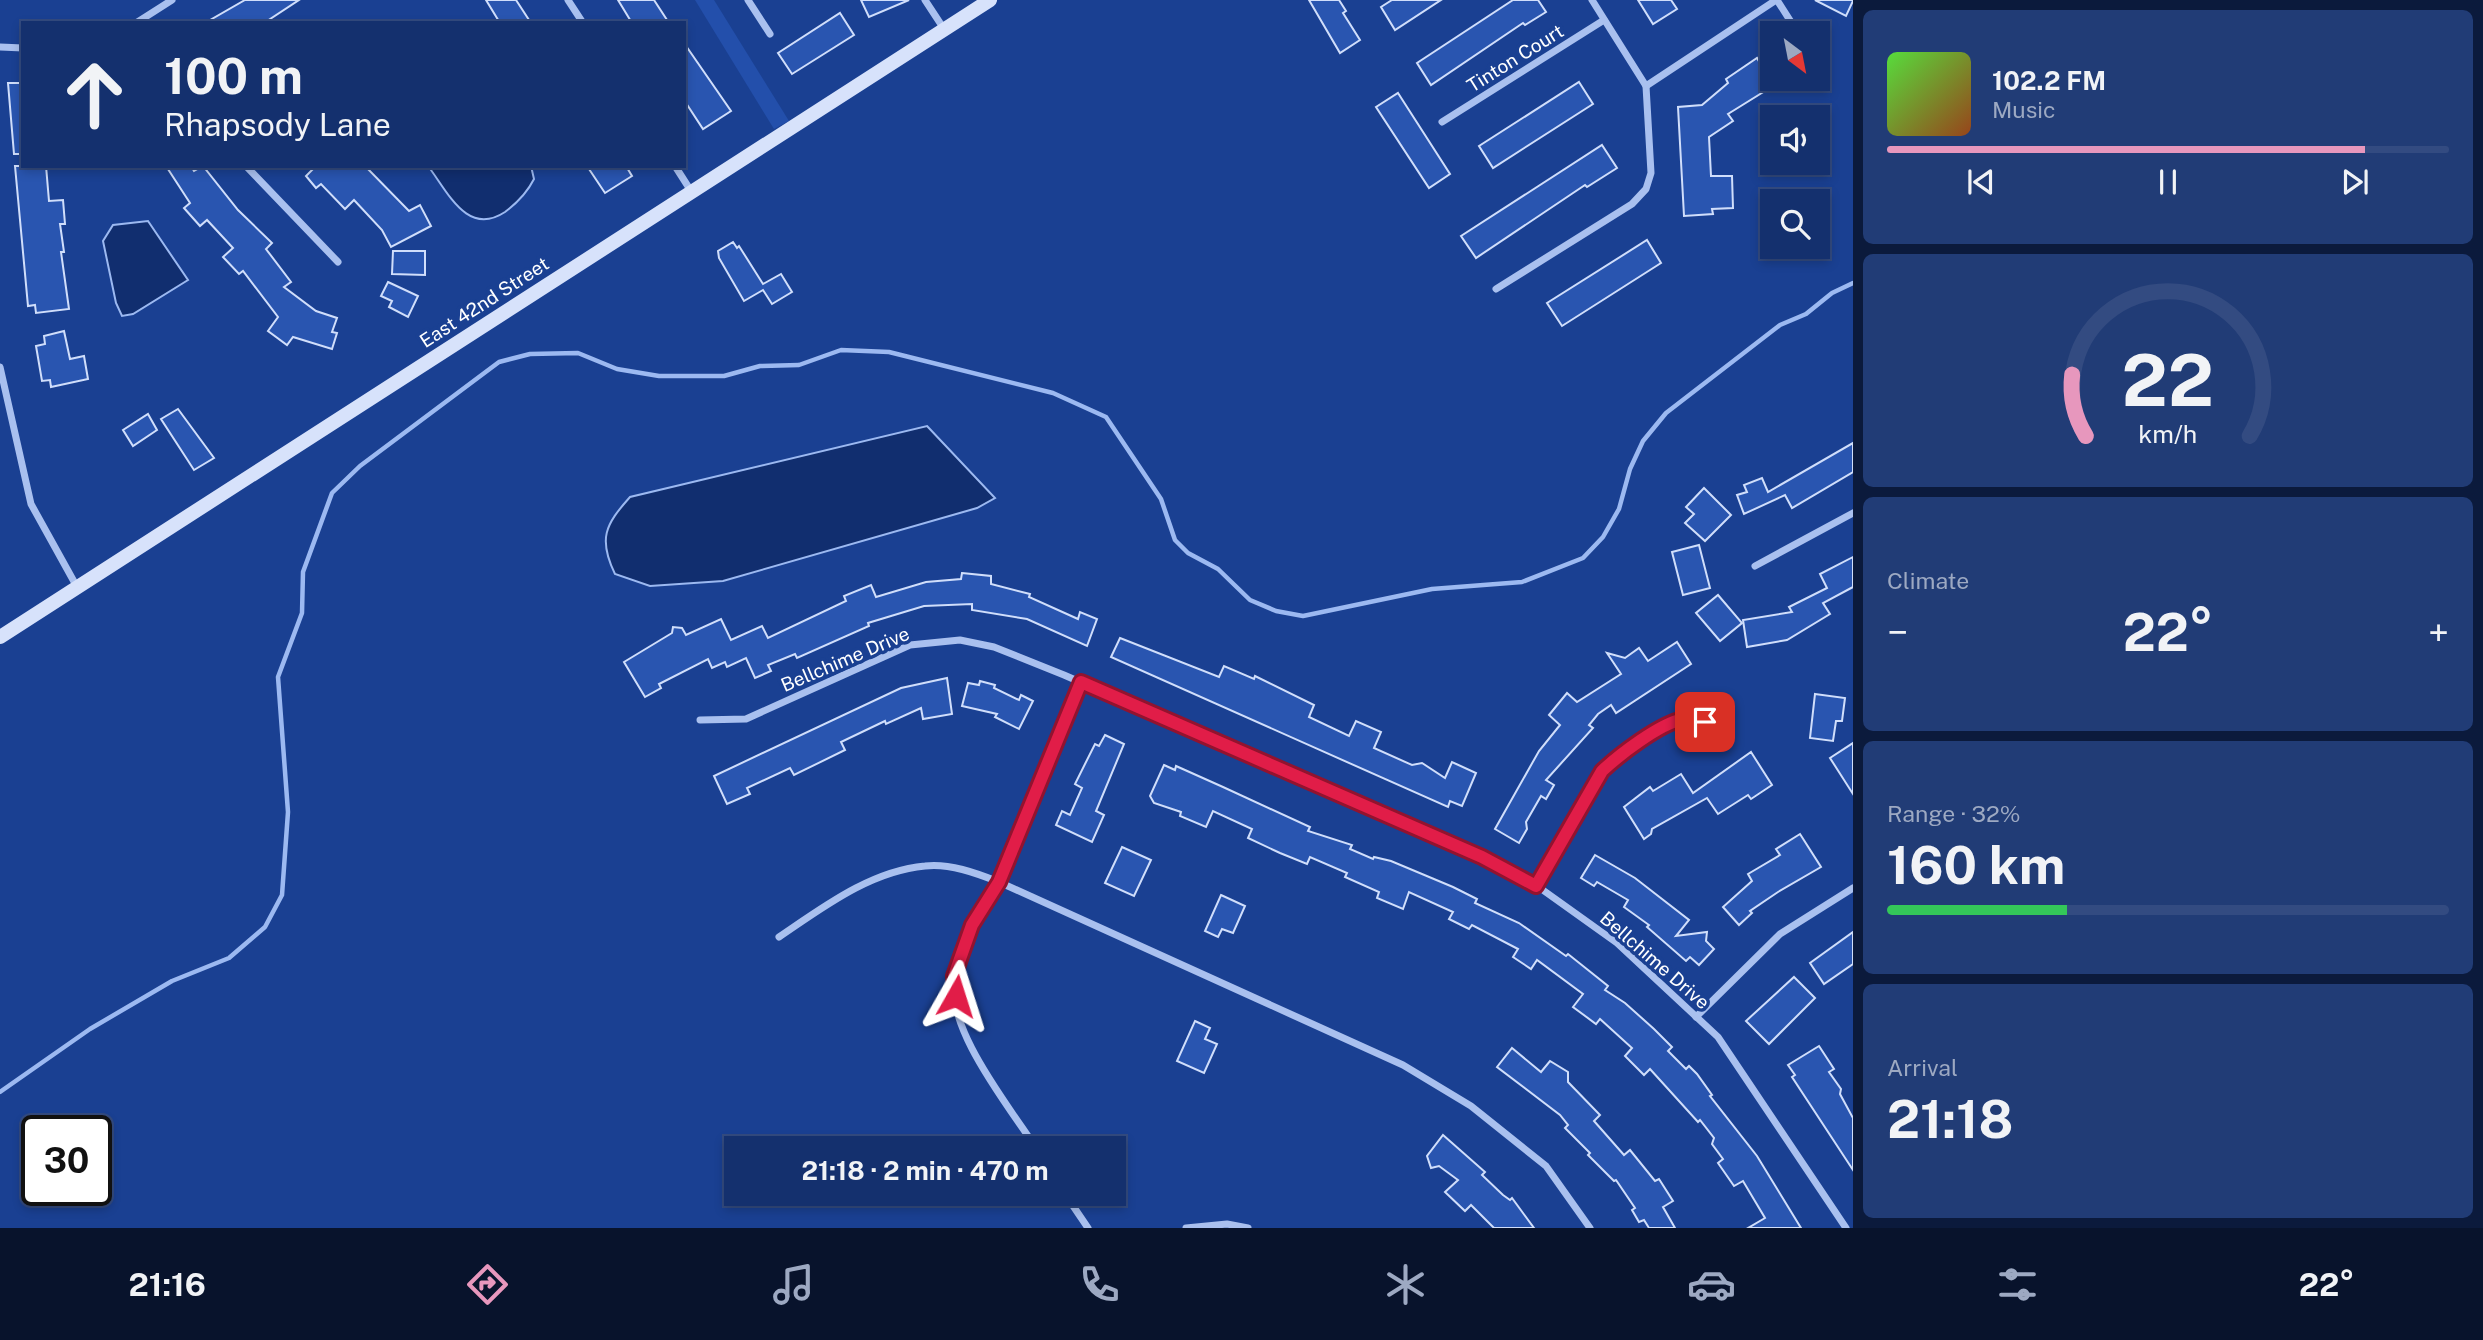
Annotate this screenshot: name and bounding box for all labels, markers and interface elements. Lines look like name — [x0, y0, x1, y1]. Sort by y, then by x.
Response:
street label: Tinton Court — [1463, 20, 1567, 96]
north arrow — [1760, 21, 1830, 91]
map controls — [1760, 21, 1830, 259]
text: 100 m — [164, 47, 303, 105]
icon: ahead — [49, 49, 140, 140]
text: 102.2 FM — [1992, 65, 2106, 96]
text: Music — [1992, 96, 2056, 123]
button: sound — [1760, 105, 1830, 175]
text: Rhapsody Lane — [164, 106, 391, 143]
icon: previous — [1962, 163, 2000, 201]
icon: pause — [2149, 163, 2187, 201]
icon: next — [2336, 163, 2374, 201]
button: search — [1760, 189, 1830, 259]
street label: East 42nd Street — [415, 252, 553, 352]
text: 22 — [2122, 338, 2214, 423]
text: km/h — [2139, 419, 2197, 449]
text: Climate — [1887, 567, 1969, 594]
text: 22° — [2123, 602, 2213, 663]
text: − — [1887, 610, 1908, 655]
text: + — [2428, 610, 2449, 655]
street label: Bellchime Drive — [777, 622, 913, 696]
pin — [1675, 692, 1735, 752]
icon: arrive — [1686, 703, 1724, 741]
text: Range · 32% — [1887, 800, 2020, 827]
text: 160 km — [1887, 835, 2065, 896]
street label: Bellchime Drive — [1596, 907, 1714, 1013]
position arrow — [919, 959, 993, 1033]
text: Arrival — [1887, 1054, 1958, 1081]
text: 21:18 — [1887, 1089, 2013, 1150]
speed limit sign: 30 — [21, 1115, 112, 1206]
text: 21:18 · 2 min · 470 m — [801, 1155, 1049, 1186]
icon: directions — [463, 1260, 512, 1309]
icon: music — [769, 1260, 818, 1309]
icon: phone — [1075, 1260, 1124, 1309]
icon: climate — [1381, 1260, 1430, 1309]
icon: car — [1687, 1260, 1736, 1309]
icon: filters — [1993, 1260, 2042, 1309]
text: 21:16 — [128, 1266, 206, 1303]
text: 22° — [2299, 1266, 2354, 1303]

